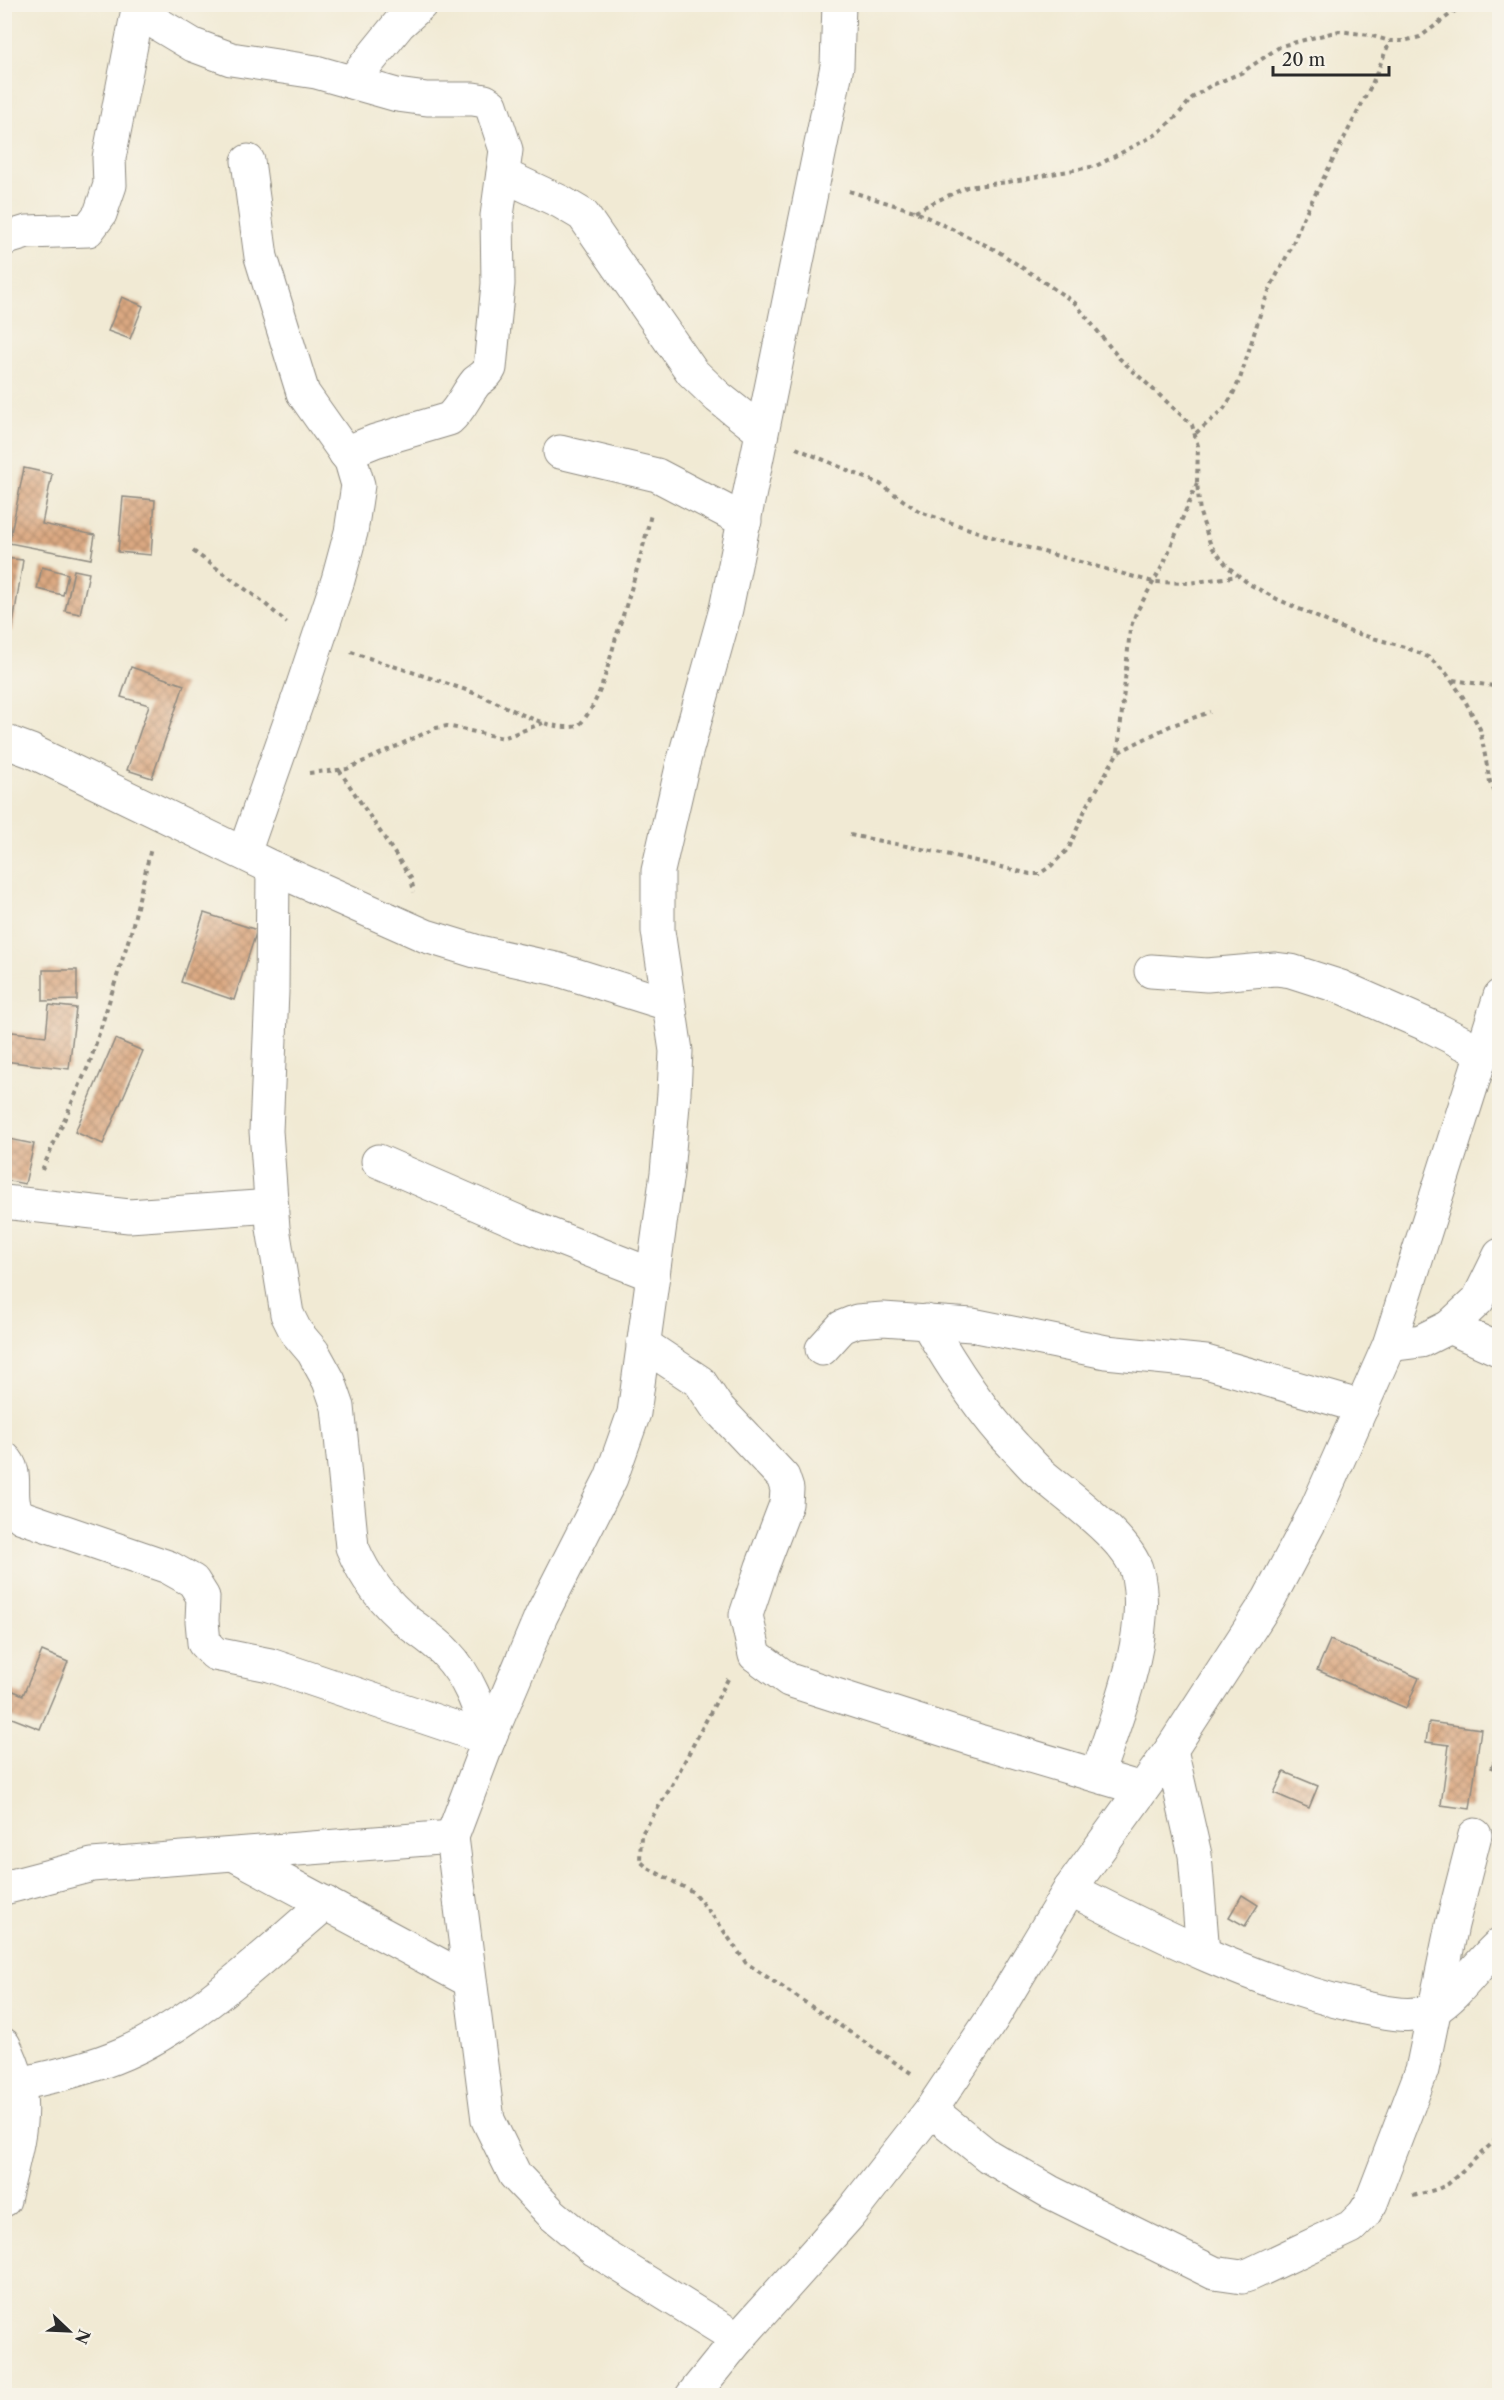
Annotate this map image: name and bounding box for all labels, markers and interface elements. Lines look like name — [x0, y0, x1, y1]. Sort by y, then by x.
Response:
scale bar — [1273, 39, 1388, 77]
text: 20 m — [1282, 49, 1326, 71]
north arrow — [39, 2301, 99, 2361]
text: N — [71, 2327, 95, 2347]

